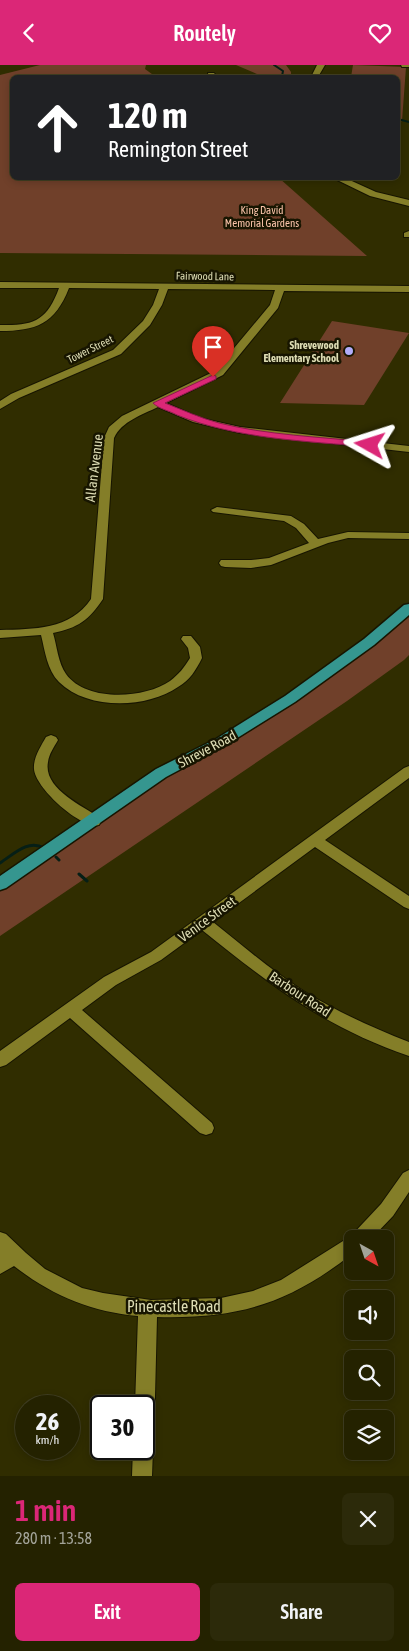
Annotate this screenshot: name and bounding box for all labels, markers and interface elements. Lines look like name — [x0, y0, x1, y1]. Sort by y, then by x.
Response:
icon: back — [15, 19, 43, 47]
icon: heart — [366, 19, 394, 47]
text: Routely — [173, 20, 236, 46]
icon: ahead — [25, 95, 90, 160]
text: 120 m — [108, 95, 187, 135]
text: Remington Street — [108, 136, 248, 162]
park label: King David Memorial Gardens — [225, 204, 299, 229]
street label: Fairwood Lane — [176, 269, 234, 283]
pin — [192, 326, 234, 377]
street label: Tower Street — [65, 333, 115, 365]
icon: arrive — [199, 333, 227, 361]
place label: Shrevewood Elementary School — [263, 339, 340, 364]
marker: Shrevewood Elementary School — [343, 345, 355, 357]
position arrow — [343, 418, 395, 470]
street label: Allan Avenue — [82, 433, 106, 503]
street label: Shreve Road — [175, 727, 239, 771]
street label: Venice Street — [175, 893, 239, 945]
street label: Barbour Road — [266, 968, 334, 1020]
north arrow — [344, 1230, 394, 1280]
map controls — [344, 1230, 394, 1460]
button: sound — [344, 1290, 394, 1340]
street label: Pinecastle Road — [127, 1297, 221, 1315]
button: search — [344, 1350, 394, 1400]
speed limit sign: 30 — [90, 1395, 155, 1460]
text: 26 — [36, 1407, 59, 1435]
button: layers — [344, 1410, 394, 1460]
text: km/h — [36, 1433, 59, 1447]
text: 1 min — [15, 1493, 76, 1527]
button: close — [342, 1493, 394, 1545]
text: 280 m · 13:58 — [15, 1529, 92, 1547]
button: Exit — [15, 1583, 200, 1641]
button: Share — [210, 1583, 394, 1641]

